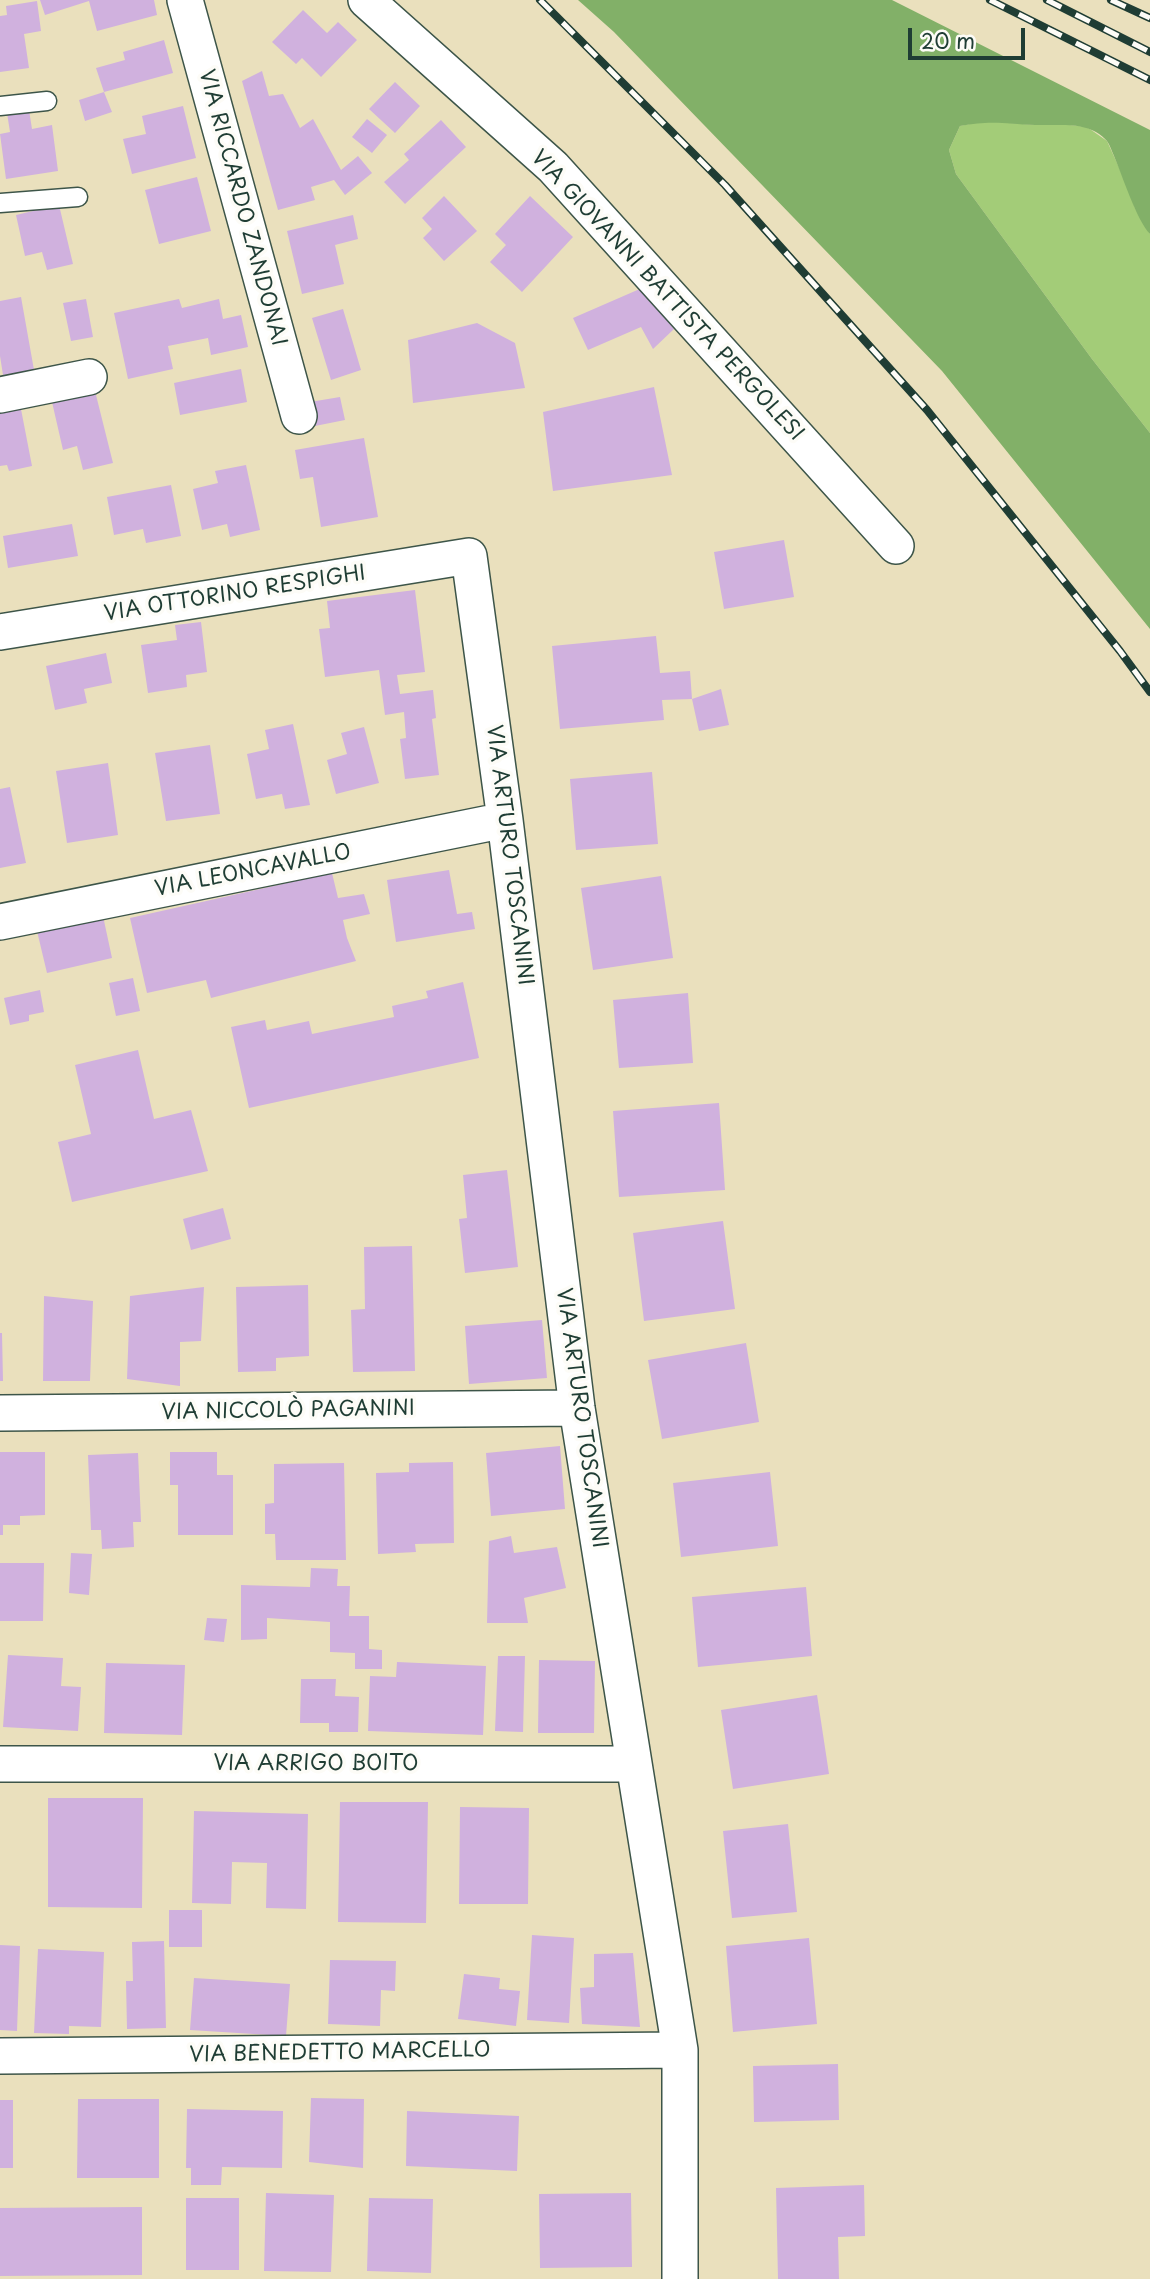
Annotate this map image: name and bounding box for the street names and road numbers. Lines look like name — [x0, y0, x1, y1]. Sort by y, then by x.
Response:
street label: VIA RICCARDO ZANDONAI — [193, 67, 291, 349]
street label: VIA GIOVANNI BATTISTA PERGOLESI — [526, 146, 808, 446]
street label: VIA OTTORINO RESPIGHI — [102, 561, 368, 627]
street label: VIA ARTURO TOSCANINI — [481, 723, 537, 987]
street label: VIA LEONCAVALLO — [153, 840, 353, 902]
street label: VIA ARTURO TOSCANINI — [550, 1286, 612, 1550]
street label: VIA NICCOLÒ PAGANINI — [161, 1396, 415, 1426]
street label: VIA ARRIGO BOITO — [213, 1751, 419, 1777]
street label: VIA BENEDETTO MARCELLO — [189, 2038, 491, 2068]

